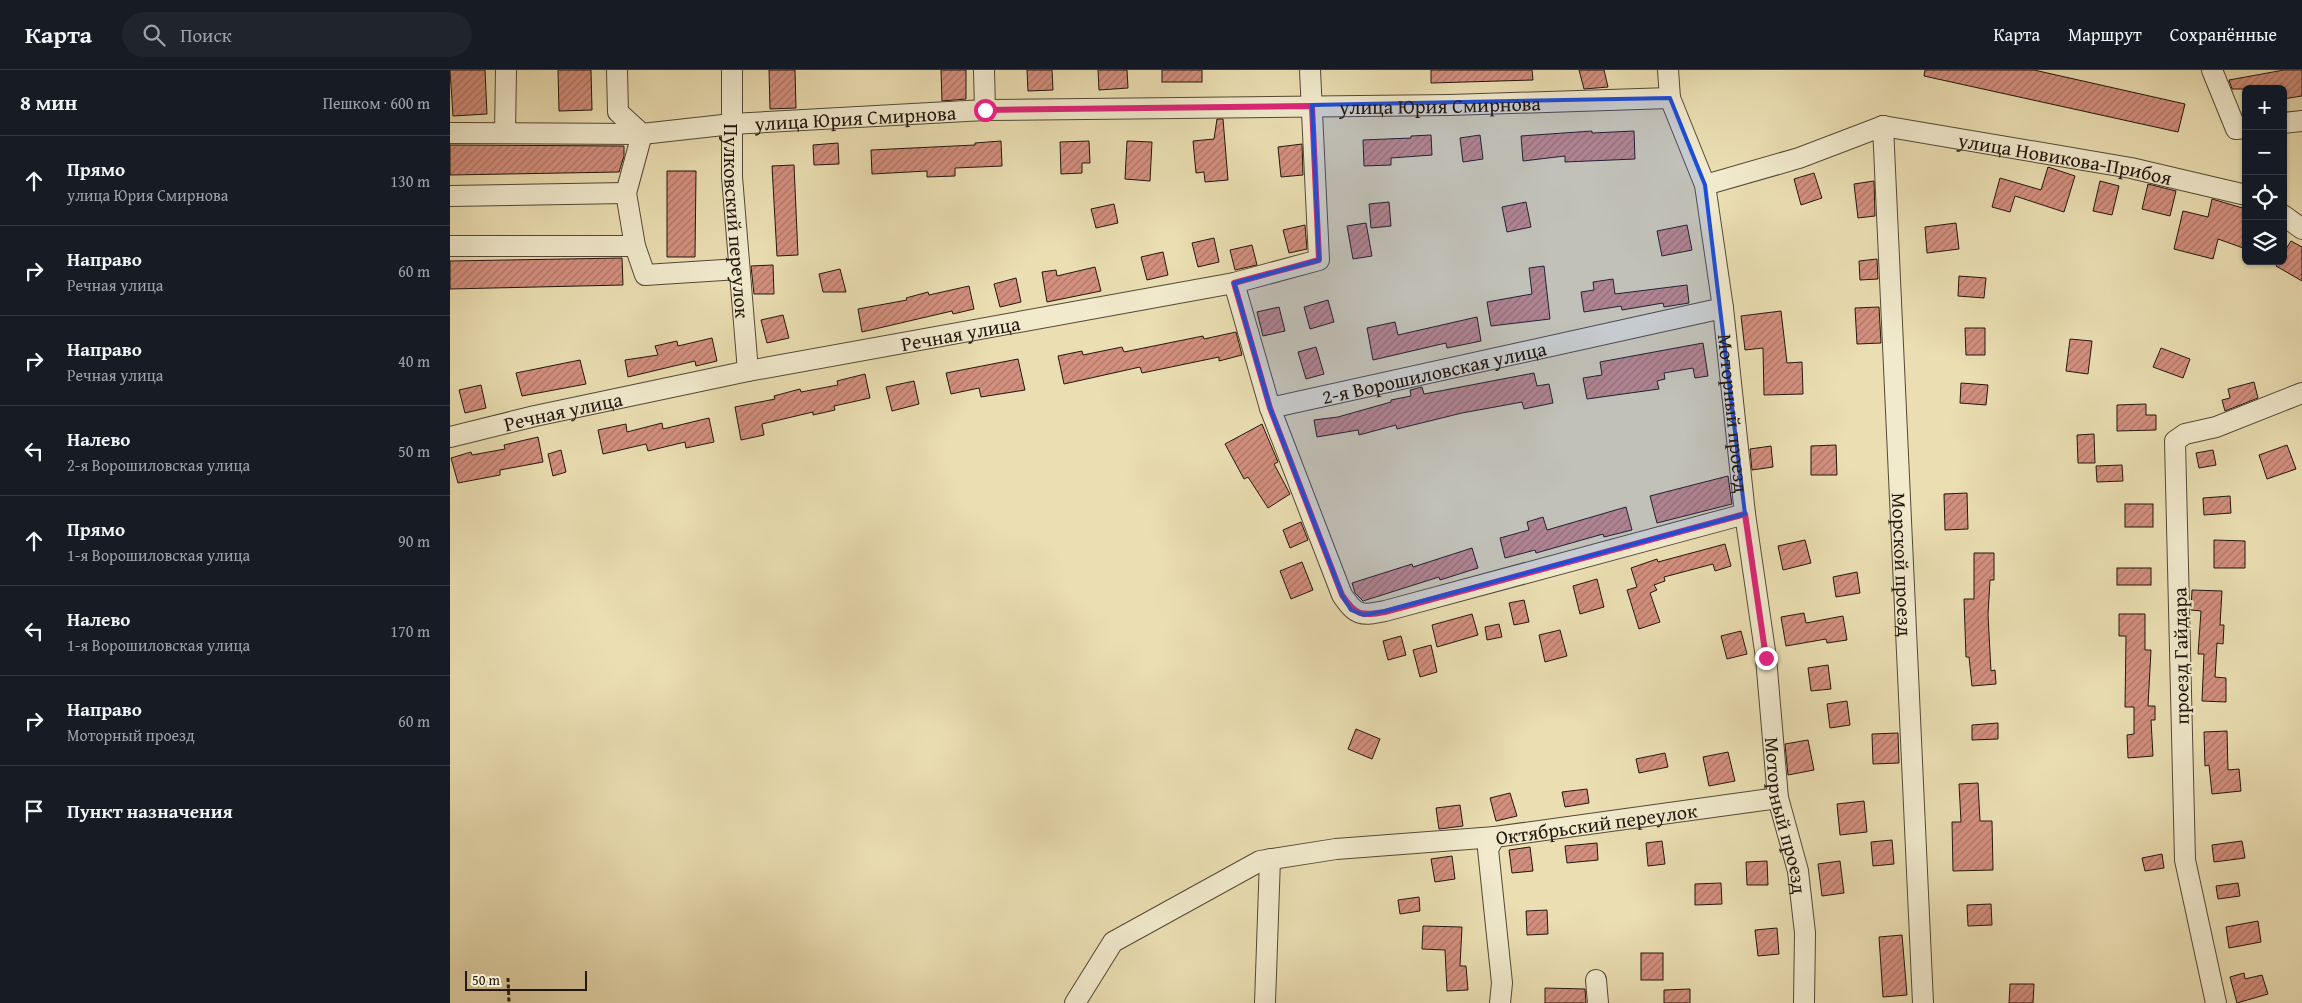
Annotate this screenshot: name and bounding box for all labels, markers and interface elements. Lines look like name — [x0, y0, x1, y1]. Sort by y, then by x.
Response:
search box — [122, 12, 472, 57]
text: Карта — [25, 17, 92, 52]
icon: search — [140, 21, 168, 49]
text: Поиск — [180, 21, 232, 49]
text: Карта — [1994, 21, 2040, 48]
text: Маршрут — [2068, 21, 2142, 48]
text: Сохранённые — [2170, 21, 2277, 48]
map controls — [2242, 85, 2287, 265]
button: + — [2242, 85, 2287, 130]
text: 8 мин — [20, 87, 77, 118]
street label: улица Юрия Смирнова — [1338, 88, 1542, 121]
text: Пешком · 600 m — [323, 91, 430, 115]
street label: улица Юрия Смирнова — [753, 97, 957, 137]
route start — [974, 99, 997, 122]
street label: Пулковский переулок — [718, 124, 758, 320]
street label: улица Новикова-Прибоя — [1955, 124, 2175, 192]
button: − — [2242, 130, 2287, 175]
text: Прямо — [67, 155, 125, 183]
icon: ahead — [20, 167, 48, 195]
text: 130 m — [390, 169, 430, 193]
button: locate — [2242, 175, 2287, 220]
text: улица Юрия Смирнова — [67, 183, 228, 207]
button: layers — [2242, 220, 2287, 265]
text: Направо — [67, 245, 142, 273]
icon: right — [20, 257, 48, 285]
text: 60 m — [398, 259, 430, 283]
text: Речная улица — [67, 273, 163, 297]
street label: Речная улица — [898, 307, 1023, 358]
street label: Моторный проезд — [1711, 332, 1757, 494]
street label: 2-я Ворошиловская улица — [1319, 333, 1549, 411]
text: Направо — [67, 335, 142, 363]
icon: right — [20, 347, 48, 375]
text: 40 m — [398, 349, 430, 373]
text: Речная улица — [67, 363, 163, 387]
street label: Речная улица — [501, 383, 625, 438]
text: Налево — [67, 425, 130, 453]
icon: left — [20, 437, 48, 465]
text: 50 m — [398, 439, 430, 463]
text: 2-я Ворошиловская улица — [67, 453, 250, 477]
street label: Морской проезд — [1885, 492, 1921, 637]
text: Прямо — [67, 515, 125, 543]
icon: ahead — [20, 527, 48, 555]
text: 90 m — [398, 529, 430, 553]
text: 1-я Ворошиловская улица — [67, 543, 250, 567]
street label: проезд Гайдара — [2164, 587, 2196, 725]
text: Налево — [67, 605, 130, 633]
icon: left — [20, 617, 48, 645]
text: 170 m — [390, 619, 430, 643]
text: 1-я Ворошиловская улица — [67, 633, 250, 657]
route end — [1755, 647, 1778, 670]
text: Направо — [67, 695, 142, 723]
icon: right — [20, 707, 48, 735]
text: 60 m — [398, 709, 430, 733]
text: Моторный проезд — [67, 723, 195, 747]
street label: Моторный проезд — [1758, 736, 1815, 895]
street label: Октябрьский переулок — [1494, 795, 1699, 851]
icon: arrive — [20, 797, 48, 825]
text: Пункт назначения — [67, 797, 233, 825]
scale bar — [465, 968, 588, 991]
text: 50 m — [472, 970, 500, 990]

